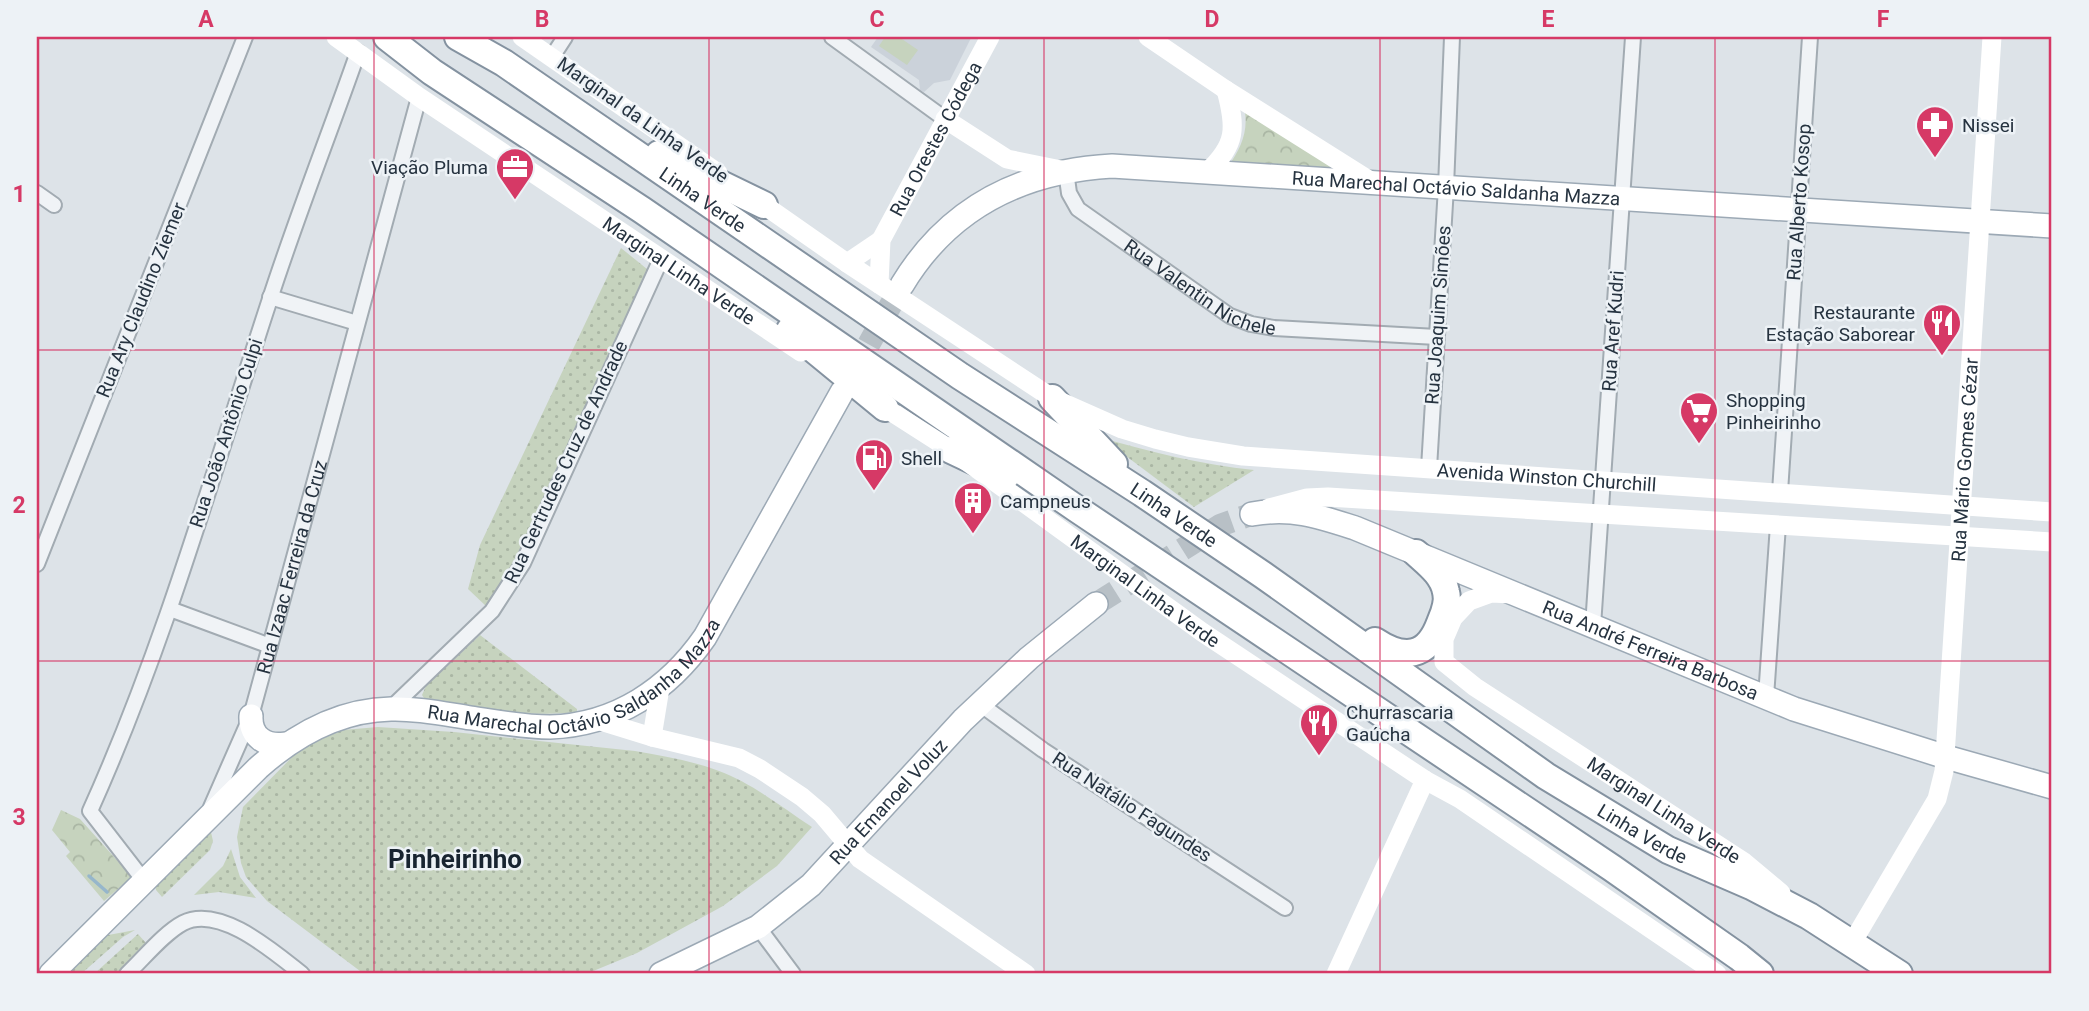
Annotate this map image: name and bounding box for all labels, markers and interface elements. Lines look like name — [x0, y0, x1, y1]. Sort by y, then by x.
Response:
text: A — [198, 6, 214, 33]
text: B — [535, 6, 549, 33]
text: C — [869, 6, 885, 33]
text: D — [1205, 6, 1219, 33]
text: E — [1542, 6, 1555, 33]
text: F — [1877, 6, 1890, 33]
street label: Marginal da Linha Verde — [553, 52, 733, 188]
street label: Rua Orestes Códega — [884, 57, 986, 220]
pharmacy icon: Nissei — [1914, 104, 1956, 159]
place label: Nissei — [1962, 114, 2014, 137]
street label: Rua Alberto Kosop — [1782, 123, 1816, 281]
office icon: Viação Pluma — [494, 146, 536, 201]
place label: Viação Pluma — [371, 156, 488, 179]
street label: Linha Verde — [655, 162, 750, 237]
street label: Rua Marechal Octávio Saldanha Mazza — [1291, 166, 1621, 210]
text: 1 — [12, 181, 26, 208]
street label: Rua Ary Claudino Ziemer — [91, 199, 191, 401]
street label: Marginal Linha Verde — [598, 211, 760, 330]
street label: Rua Joaquim Simões — [1420, 225, 1456, 405]
street label: Rua Valentin Nichele — [1120, 234, 1278, 340]
street label: Rua Aref Kudri — [1597, 270, 1629, 392]
place label: Restaurante Estação Saborear — [1766, 301, 1916, 346]
restaurant icon: Restaurante Estação Saborear — [1921, 302, 1963, 357]
street label: Rua João Antônio Culpi — [185, 335, 267, 531]
street label: Rua Gertrudes Cruz de Andrade — [500, 337, 632, 587]
street label: Rua Mário Gomes Cézar — [1946, 356, 1983, 563]
place label: Shopping Pinheirinho — [1726, 389, 1821, 434]
supermarket icon: Shopping Pinheirinho — [1678, 390, 1720, 445]
fuel station icon: Shell — [853, 437, 895, 492]
place label: Shell — [901, 447, 942, 470]
street label: Rua Izaac Ferreira da Cruz — [251, 457, 331, 676]
street label: Avenida Winston Churchill — [1436, 458, 1657, 496]
street label: Linha Verde — [1126, 477, 1222, 552]
building icon: Campneus — [952, 480, 994, 535]
place label: Campneus — [1000, 490, 1091, 513]
text: 2 — [12, 492, 26, 519]
street label: Marginal Linha Verde — [1066, 529, 1224, 652]
street label: Rua André Ferreira Barbosa — [1539, 595, 1762, 705]
street label: Rua Marechal Octávio Saldanha Mazza — [426, 614, 724, 739]
place label: Churrascaria Gaúcha — [1346, 701, 1454, 746]
restaurant icon: Churrascaria Gaúcha — [1298, 702, 1340, 757]
street label: Rua Emanoel Voluz — [824, 734, 952, 869]
street label: Rua Natálio Fagundes — [1048, 747, 1216, 867]
street label: Marginal Linha Verde — [1582, 752, 1744, 868]
street label: Linha Verde — [1593, 799, 1691, 867]
text: 3 — [12, 804, 26, 831]
district label: Pinheirinho — [388, 844, 522, 874]

